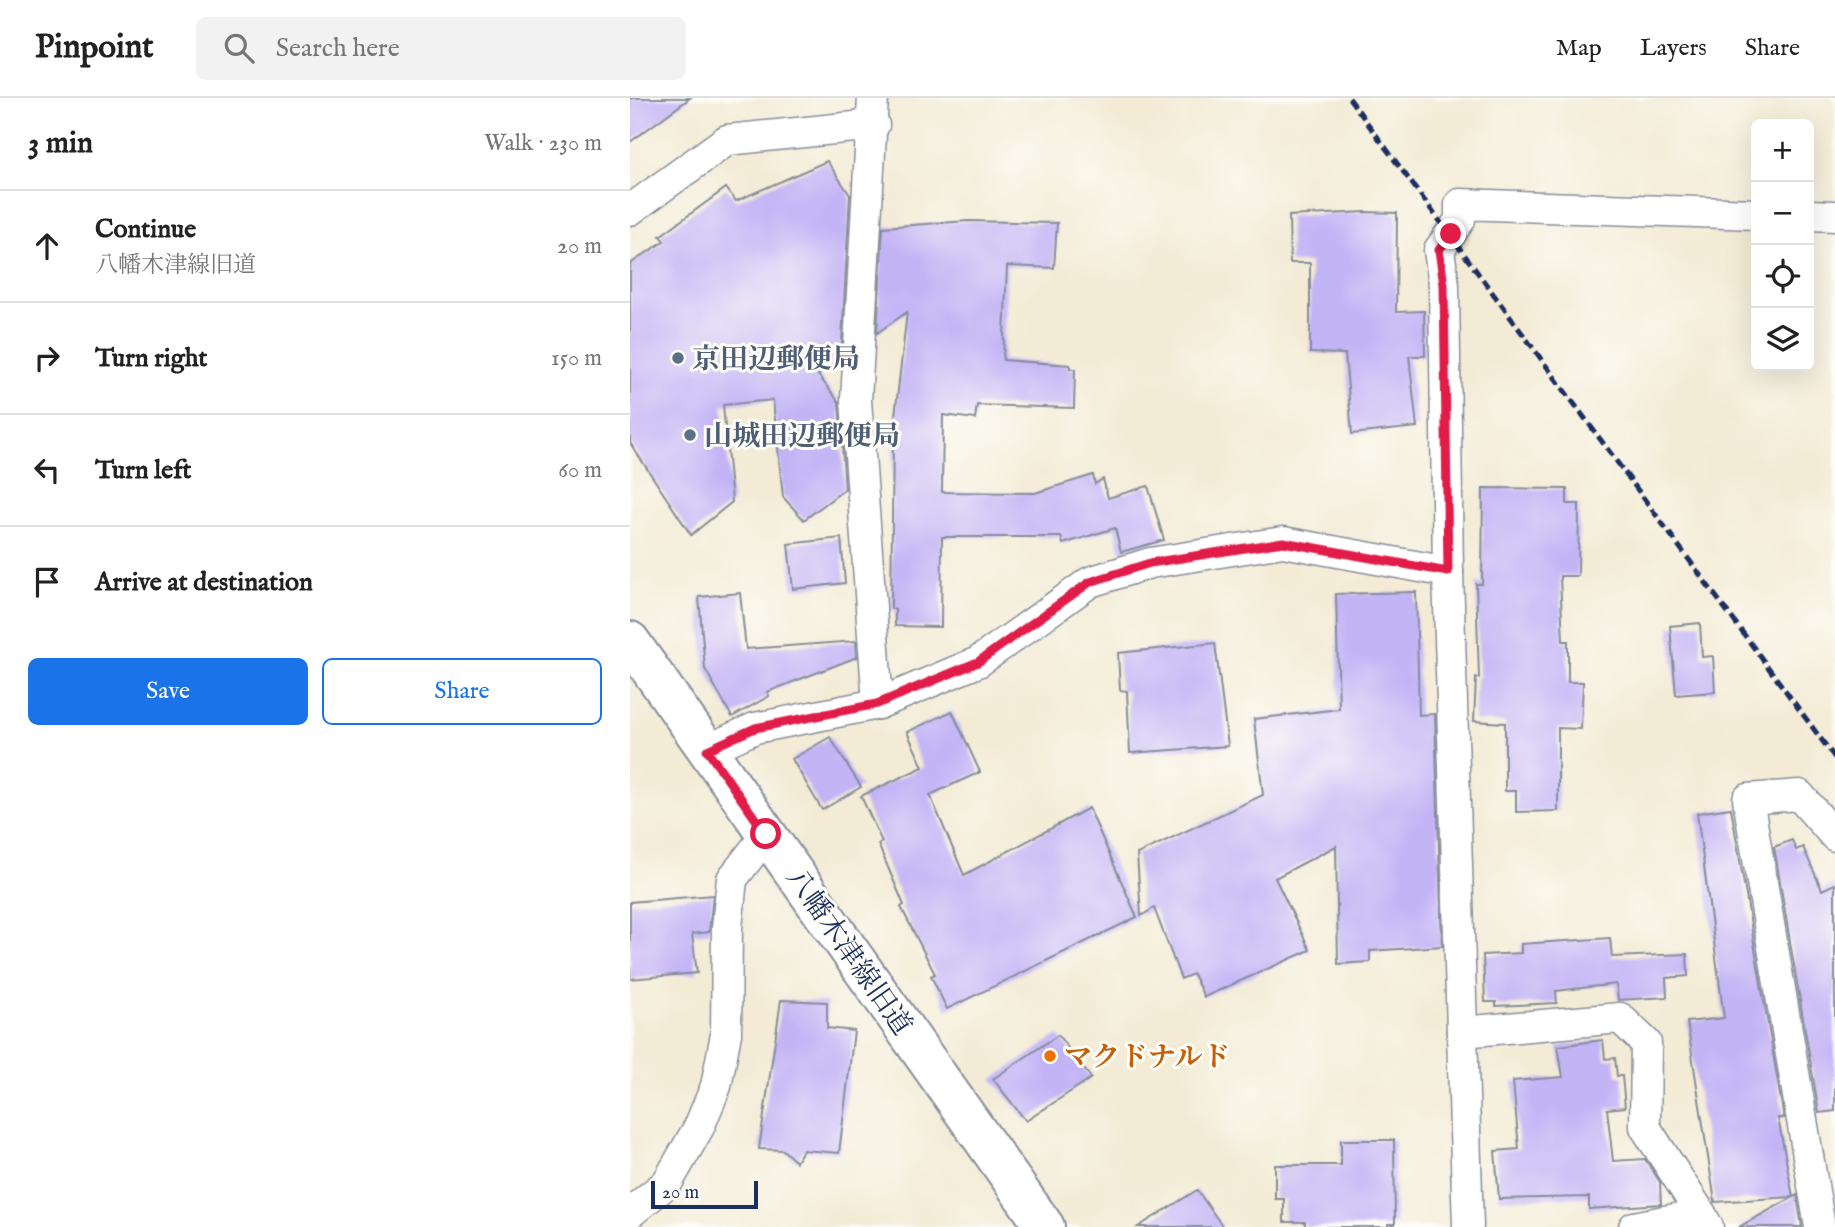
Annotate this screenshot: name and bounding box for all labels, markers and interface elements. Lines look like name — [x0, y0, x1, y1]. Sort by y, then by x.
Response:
search box — [196, 17, 686, 80]
text: Pinpoint — [35, 27, 154, 69]
icon: search — [220, 29, 258, 67]
text: Search here — [276, 32, 400, 65]
text: Map — [1556, 33, 1602, 64]
text: Layers — [1640, 33, 1707, 64]
text: Share — [1745, 33, 1800, 64]
map controls — [1751, 119, 1814, 371]
button: + — [1751, 119, 1814, 182]
text: 3 min — [28, 125, 93, 163]
text: Walk · 230 m — [484, 129, 602, 158]
button: − — [1751, 182, 1814, 245]
text: Continue — [95, 213, 196, 246]
route end — [1435, 218, 1466, 249]
icon: ahead — [28, 227, 66, 265]
text: 20 m — [557, 232, 602, 261]
button: locate — [1751, 245, 1814, 308]
text: 八幡木津線旧道 — [95, 251, 256, 280]
button: layers — [1751, 308, 1814, 371]
icon: right — [28, 339, 66, 377]
text: Turn right — [95, 342, 208, 375]
place label: 京田辺郵便局 — [692, 343, 860, 378]
text: 150 m — [551, 344, 602, 373]
marker: 京田辺郵便局 — [670, 350, 686, 366]
place label: 山城田辺郵便局 — [704, 420, 900, 455]
marker: 山城田辺郵便局 — [682, 427, 698, 443]
icon: left — [28, 451, 66, 489]
text: Turn left — [95, 454, 192, 487]
text: 60 m — [558, 456, 602, 485]
icon: arrive — [28, 563, 66, 601]
text: Arrive at destination — [95, 566, 313, 599]
button: Save — [28, 658, 308, 725]
button: Share — [322, 658, 602, 725]
route start — [750, 818, 781, 849]
street label: 八幡木津線旧道 — [777, 862, 919, 1043]
place label: マクドナルド — [1064, 1041, 1231, 1076]
marker: マクドナルド — [1042, 1048, 1058, 1064]
scale bar — [651, 1178, 758, 1210]
text: 20 m — [662, 1181, 699, 1205]

